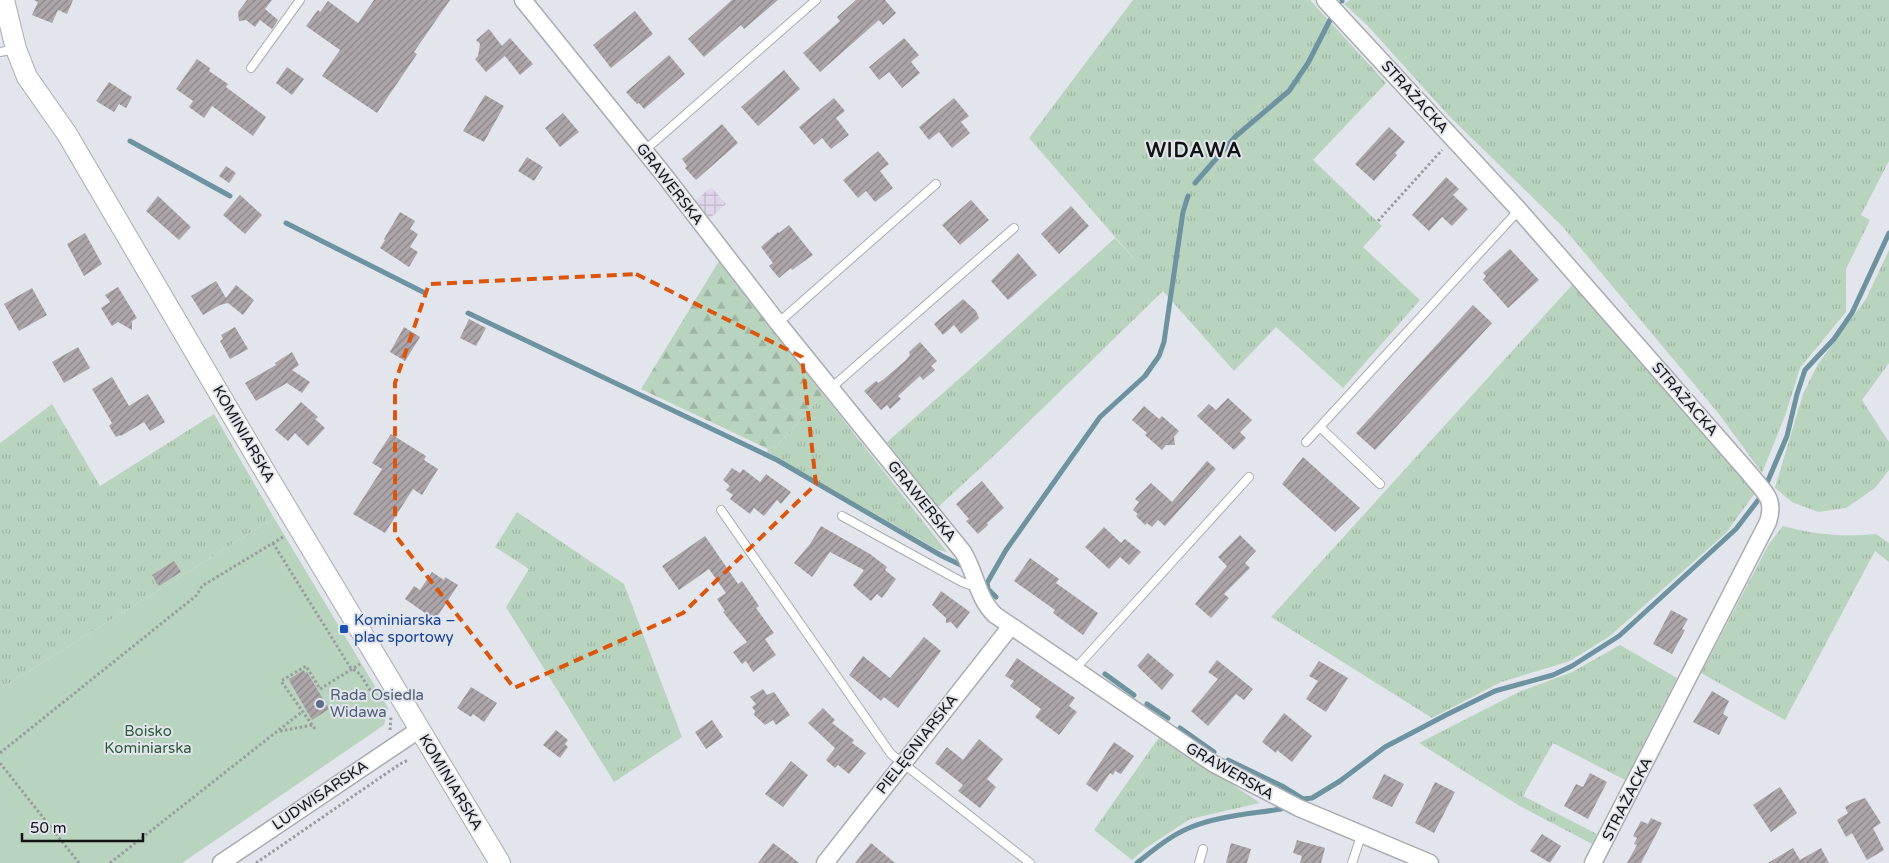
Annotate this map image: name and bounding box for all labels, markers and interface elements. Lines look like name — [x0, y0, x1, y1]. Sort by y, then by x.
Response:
street label: STRAŻACKA — [1378, 57, 1452, 137]
district label: WIDAWA — [1146, 139, 1242, 163]
street label: GRAWERSKA — [632, 140, 708, 228]
street label: STRAŻACKA — [1648, 359, 1722, 439]
street label: KOMINIARSKA — [209, 382, 279, 486]
street label: GRAWERSKA — [884, 457, 960, 545]
place label: Kominiarska – plac sportowy — [354, 611, 456, 646]
marker: Kominiarska – plac sportowy — [338, 623, 350, 635]
place label: Rada Osiedla Widawa — [330, 686, 424, 721]
street label: PIELĘGNIARSKA — [872, 690, 962, 798]
marker: Rada Osiedla Widawa — [314, 698, 326, 710]
park label: Boisko Kominiarska — [104, 722, 192, 757]
street label: KOMINIARSKA — [415, 731, 487, 833]
street label: GRAWERSKA — [1183, 738, 1277, 804]
street label: STRAŻACKA — [1598, 754, 1656, 844]
street label: LUDWISARSKA — [269, 756, 371, 834]
scale bar — [22, 810, 144, 842]
text: 50 m — [30, 819, 67, 837]

